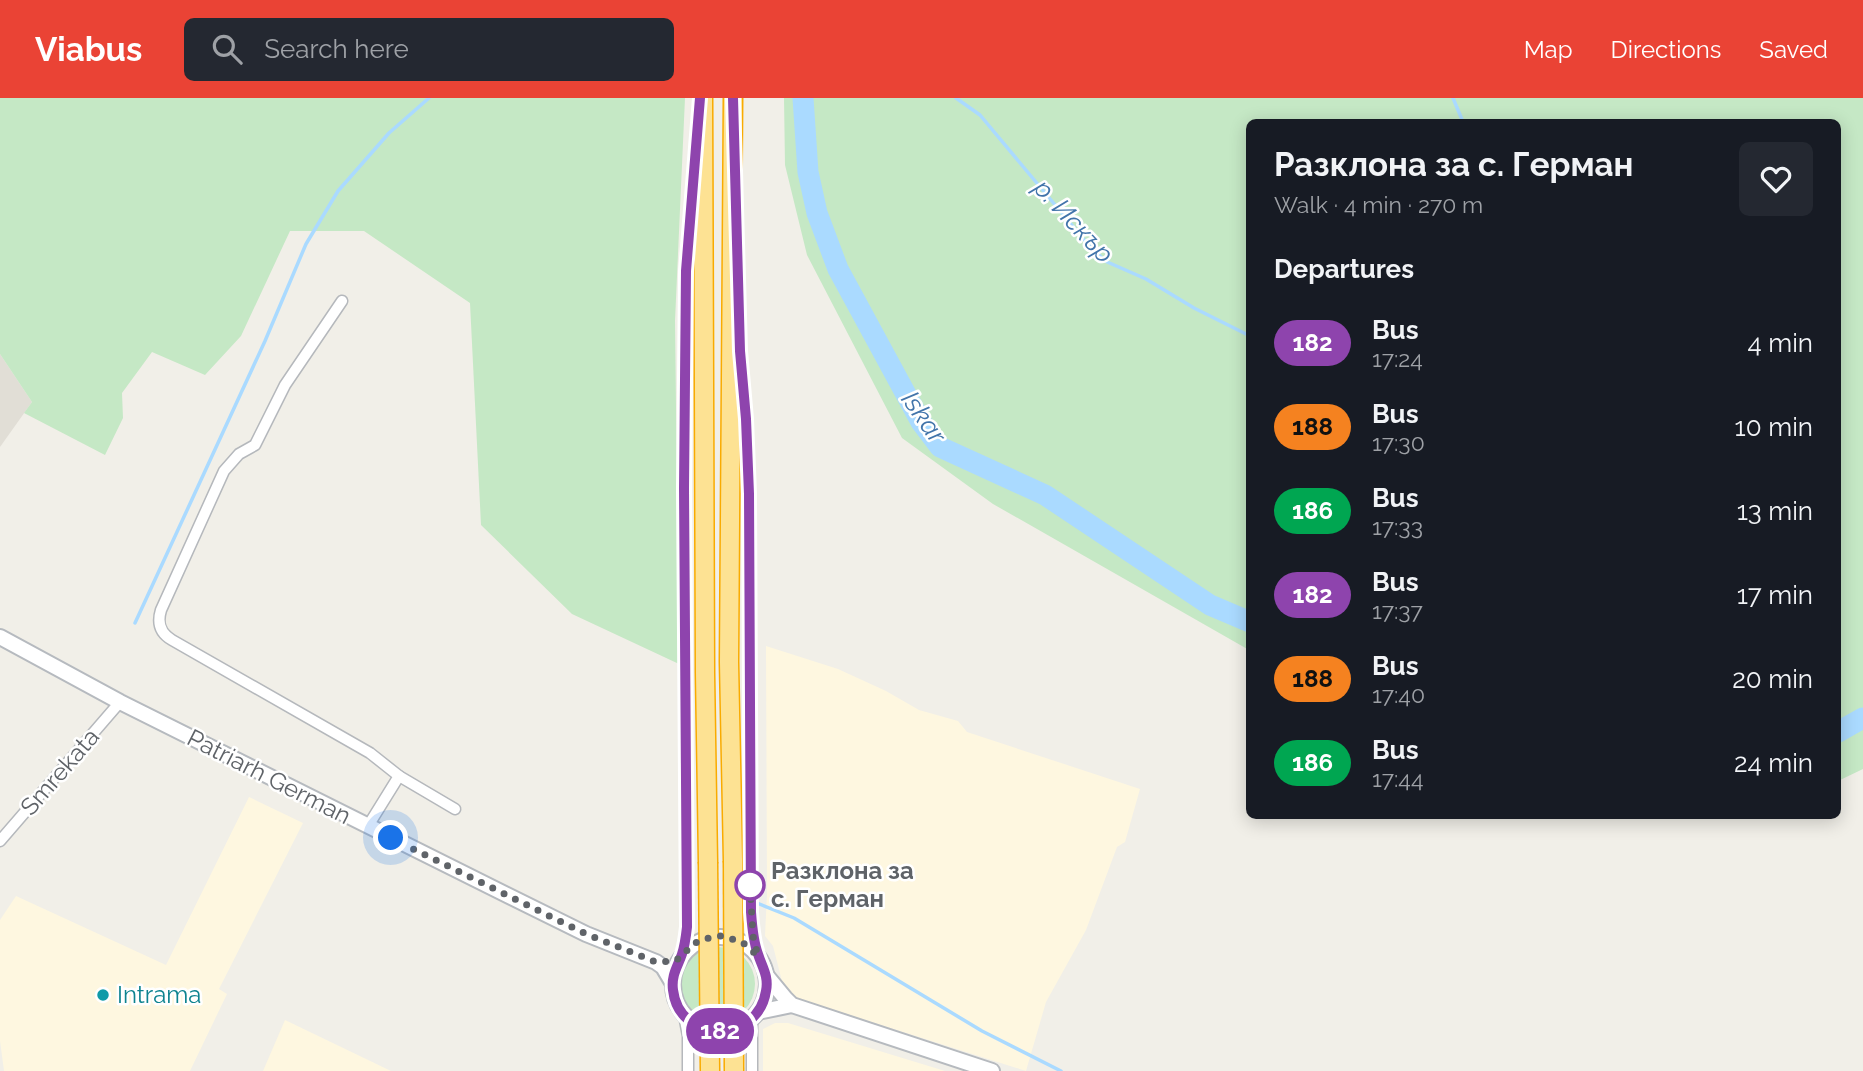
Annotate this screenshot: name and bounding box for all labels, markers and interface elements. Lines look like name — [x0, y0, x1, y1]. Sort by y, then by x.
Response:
search box — [184, 18, 674, 81]
text: Viabus — [35, 30, 142, 69]
icon: search — [208, 30, 246, 68]
text: Search here — [264, 34, 409, 64]
text: Map — [1524, 35, 1573, 64]
text: Directions — [1611, 35, 1721, 64]
text: Saved — [1759, 35, 1828, 64]
button: heart — [1739, 142, 1813, 216]
text: Разклона за с. Герман — [1274, 145, 1633, 184]
water label: р. Искър — [1027, 172, 1120, 269]
text: Walk · 4 min · 270 m — [1274, 191, 1483, 218]
text: Departures — [1274, 254, 1414, 284]
text: Bus — [1372, 315, 1419, 345]
text: 182 — [1293, 328, 1332, 357]
text: 4 min — [1747, 328, 1813, 358]
text: 17:24 — [1372, 345, 1423, 372]
water label: Iskar — [895, 385, 953, 450]
text: Bus — [1372, 399, 1419, 429]
text: 188 — [1292, 412, 1333, 441]
text: 10 min — [1735, 412, 1813, 442]
text: 17:30 — [1372, 429, 1425, 456]
text: Bus — [1372, 483, 1419, 513]
text: 186 — [1292, 496, 1333, 525]
text: 13 min — [1737, 496, 1813, 526]
text: 17:33 — [1372, 513, 1423, 540]
text: Bus — [1372, 567, 1419, 597]
text: 182 — [1293, 580, 1332, 609]
text: 17 min — [1737, 580, 1813, 610]
text: 17:37 — [1372, 597, 1423, 624]
text: Bus — [1372, 651, 1419, 681]
text: 188 — [1292, 664, 1333, 693]
text: 20 min — [1732, 664, 1813, 694]
text: 17:40 — [1372, 681, 1425, 708]
street label: Smrekata — [14, 722, 105, 821]
street label: Patriarh German — [182, 723, 356, 830]
text: Bus — [1372, 735, 1419, 765]
text: 186 — [1292, 748, 1333, 777]
text: 24 min — [1734, 748, 1813, 778]
text: 17:44 — [1372, 765, 1423, 792]
your location — [373, 820, 408, 855]
place label: Разклона за с. Герман — [771, 856, 914, 913]
marker: Разклона за с. Герман — [735, 870, 765, 900]
place label: Intrama — [117, 980, 201, 1009]
marker: Intrama — [95, 987, 111, 1003]
line badge: 182 — [680, 1008, 760, 1054]
text: 182 — [700, 1016, 740, 1045]

